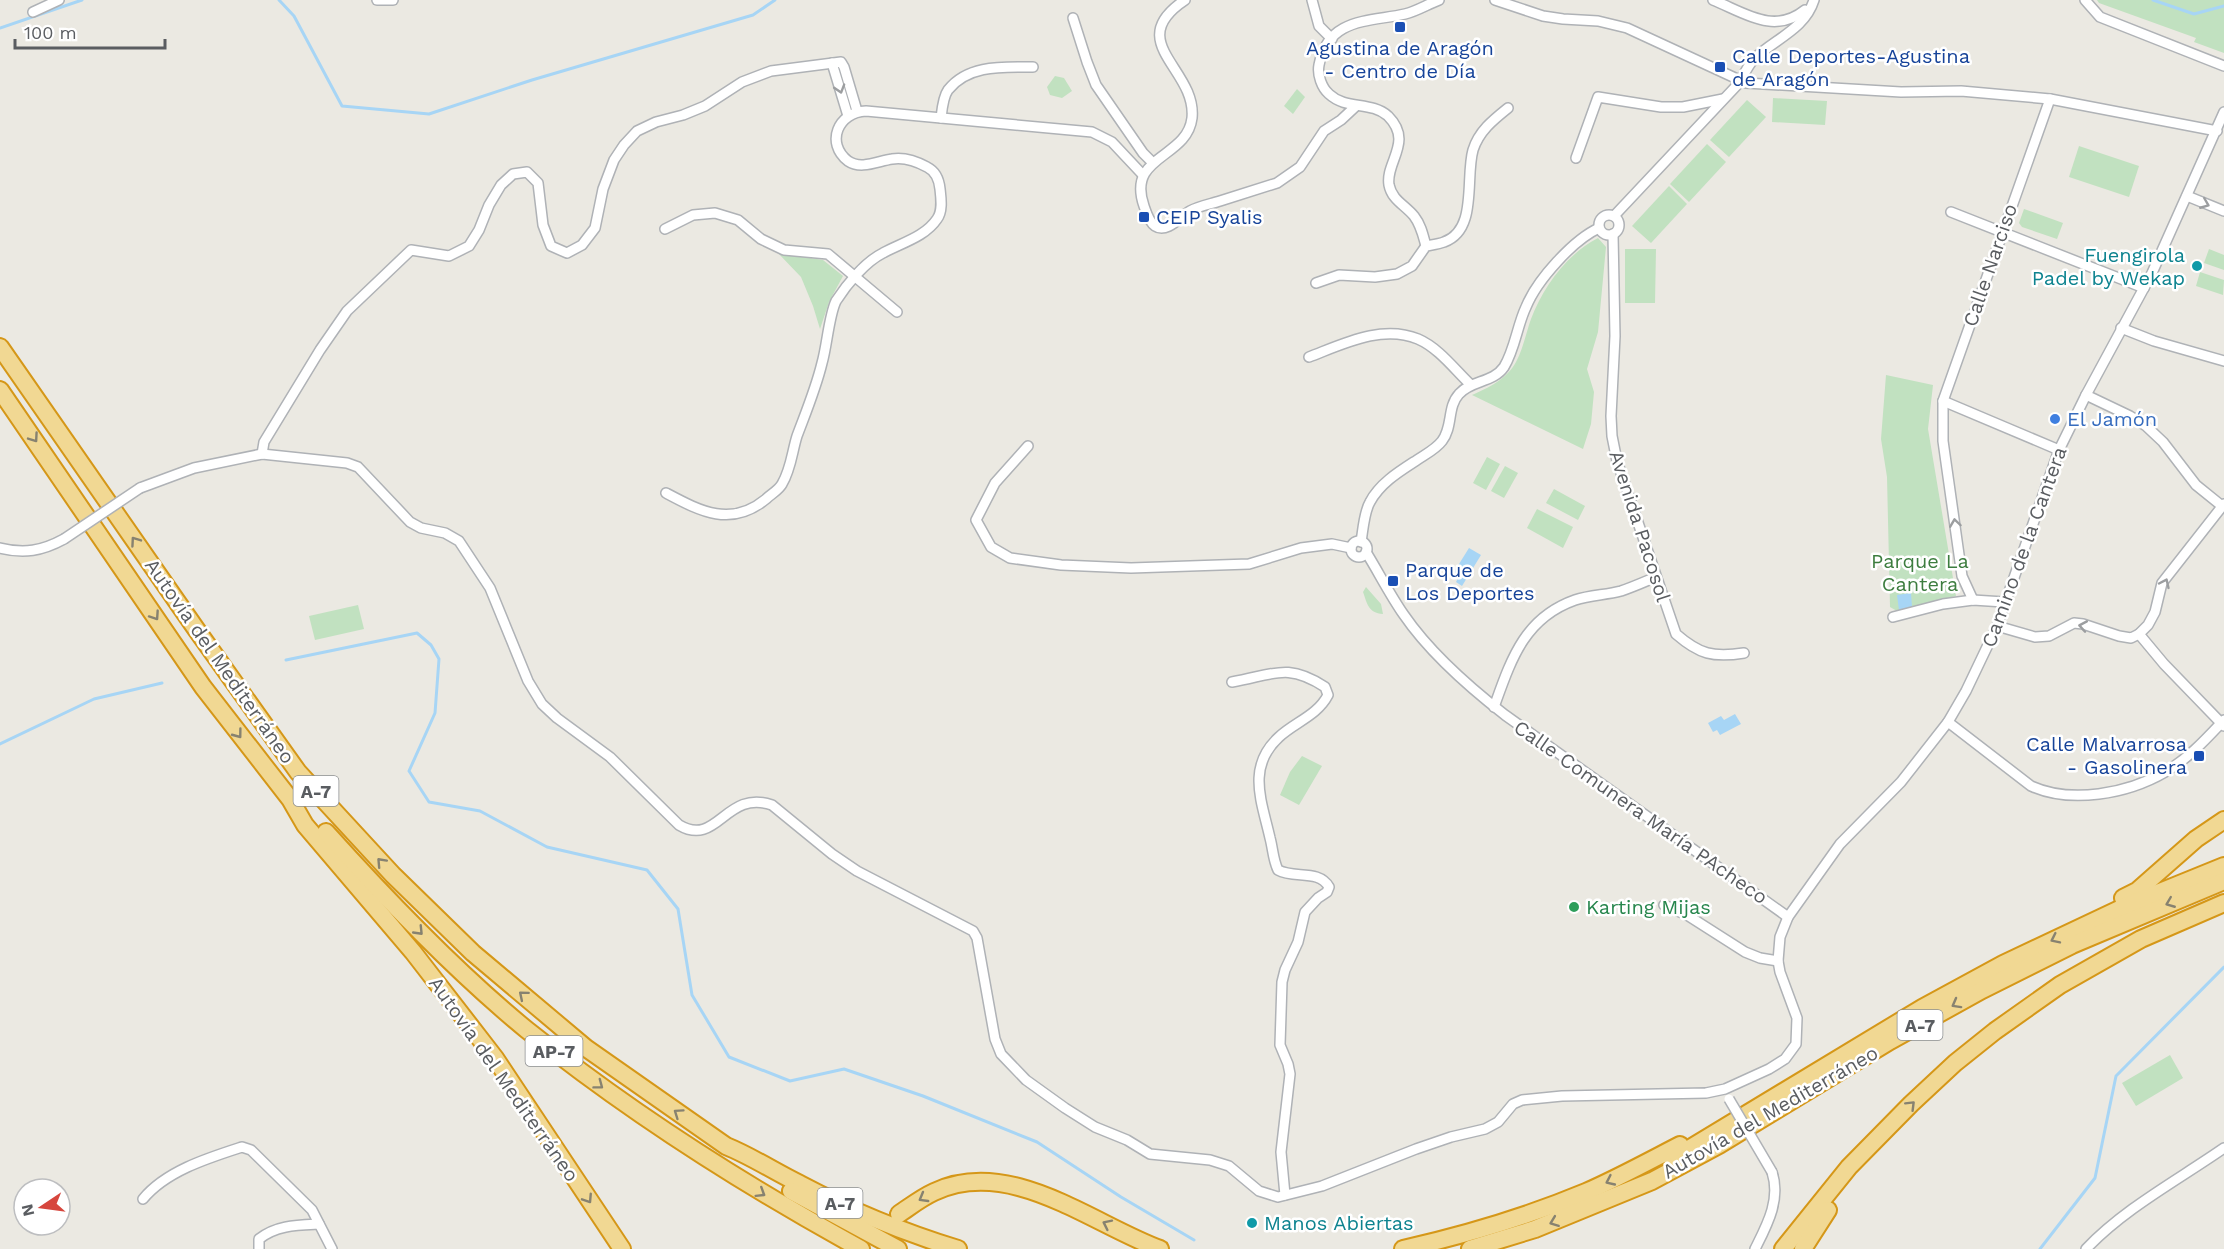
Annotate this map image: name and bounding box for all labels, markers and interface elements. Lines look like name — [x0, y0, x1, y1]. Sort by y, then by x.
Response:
scale bar — [15, 12, 165, 50]
marker: Agustina de Aragón - Centro de Día — [1393, 20, 1407, 34]
text: 100 m — [24, 22, 77, 43]
place label: Agustina de Aragón - Centro de Día — [1306, 36, 1494, 83]
place label: Calle Deportes-Agustina de Aragón — [1732, 44, 1970, 91]
marker: Calle Deportes-Agustina de Aragón — [1713, 60, 1727, 74]
one-way arrow — [833, 83, 845, 94]
one-way arrow — [2199, 197, 2210, 209]
street label: Calle Narciso — [1958, 200, 2022, 330]
place label: CEIP Syalis — [1156, 205, 1263, 229]
marker: CEIP Syalis — [1137, 210, 1151, 224]
place label: Fuengirola Padel by Wekap — [2032, 243, 2185, 290]
marker: Fuengirola Padel by Wekap — [2190, 259, 2204, 273]
place label: El Jamón — [2067, 407, 2157, 431]
marker: El Jamón — [2048, 412, 2062, 426]
one-way arrow — [27, 431, 38, 442]
street label: Camino de la Cantera — [1977, 443, 2071, 651]
street label: Avenida Pacosol — [1604, 447, 1676, 605]
one-way arrow — [1949, 519, 1961, 528]
one-way arrow — [131, 536, 142, 547]
park label: Parque La Cantera — [1871, 549, 1969, 596]
street label: Autovía del Mediterráneo — [140, 554, 300, 768]
place label: Parque de Los Deportes — [1405, 558, 1535, 605]
marker: Parque de Los Deportes — [1386, 574, 1400, 588]
one-way arrow — [2158, 578, 2170, 589]
one-way arrow — [148, 610, 159, 621]
one-way arrow — [2078, 620, 2088, 632]
street label: Calle Comunera María PAcheco — [1509, 715, 1773, 909]
one-way arrow — [230, 727, 241, 738]
place label: Calle Malvarrosa - Gasolinera — [2026, 732, 2187, 779]
marker: Calle Malvarrosa - Gasolinera — [2192, 749, 2206, 763]
road number: A-7 — [294, 776, 338, 806]
one-way arrow — [377, 858, 388, 869]
place label: Karting Mijas — [1586, 895, 1711, 919]
one-way arrow — [2165, 896, 2176, 908]
marker: Karting Mijas — [1567, 900, 1581, 914]
one-way arrow — [412, 924, 423, 934]
one-way arrow — [2050, 931, 2061, 943]
street label: Autovía del Mediterráneo — [424, 972, 584, 1186]
one-way arrow — [519, 992, 530, 1003]
one-way arrow — [1952, 997, 1962, 1008]
road number: A-7 — [1898, 1010, 1942, 1040]
road number: AP-7 — [526, 1036, 582, 1066]
street label: Autovía del Mediterráneo — [1658, 1040, 1882, 1184]
one-way arrow — [592, 1078, 603, 1089]
one-way arrow — [1903, 1101, 1914, 1112]
one-way arrow — [674, 1109, 685, 1120]
one-way arrow — [1605, 1173, 1616, 1185]
north arrow — [12, 1177, 72, 1237]
one-way arrow — [755, 1185, 765, 1197]
road number: A-7 — [818, 1188, 862, 1218]
one-way arrow — [919, 1191, 929, 1203]
one-way arrow — [581, 1193, 593, 1203]
text: N — [17, 1202, 38, 1218]
place label: Manos Abiertas — [1264, 1211, 1414, 1235]
one-way arrow — [1549, 1215, 1560, 1227]
marker: Manos Abiertas — [1245, 1216, 1259, 1230]
one-way arrow — [1102, 1220, 1113, 1232]

